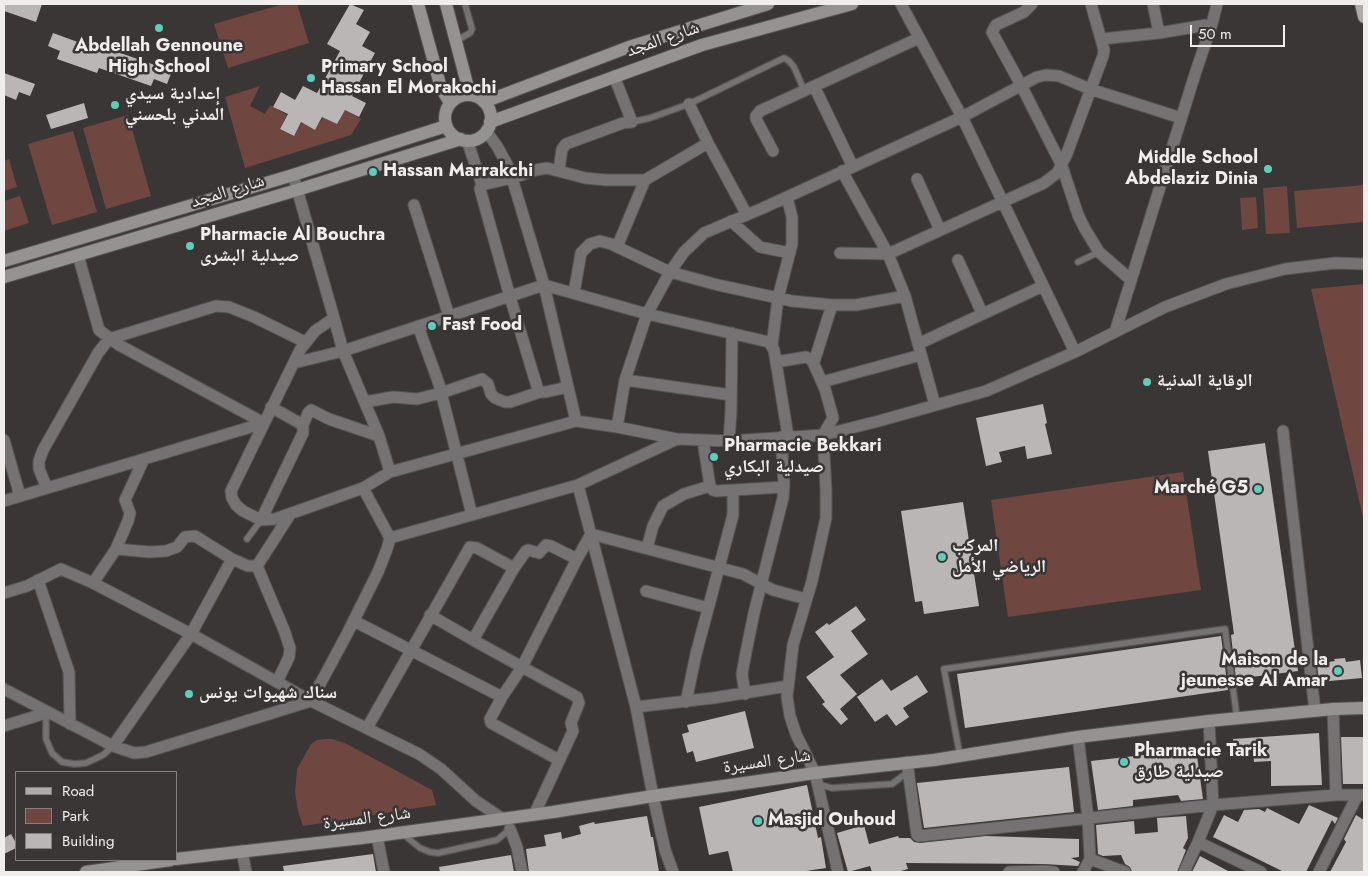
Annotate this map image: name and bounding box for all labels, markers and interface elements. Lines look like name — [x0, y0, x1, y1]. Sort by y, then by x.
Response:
scale bar — [1193, 15, 1288, 47]
street label: شارع المجد — [624, 17, 702, 63]
marker: Abdellah Gennoune High School — [153, 22, 165, 34]
text: 50 m — [1198, 23, 1232, 45]
place label: Abdellah Gennoune High School — [75, 36, 243, 78]
place label: Primary School Hassan El Morakochi — [321, 57, 496, 100]
marker: Primary School Hassan El Morakochi — [305, 72, 317, 84]
place label: إعدادية سيدي المدني بلحسني — [125, 84, 224, 126]
marker: إعدادية سيدي المدني بلحسني — [109, 99, 121, 111]
place label: Middle School Abdelaziz Dinia — [1125, 148, 1258, 190]
place label: Hassan Marrakchi — [383, 161, 533, 183]
marker: Middle School Abdelaziz Dinia — [1262, 163, 1274, 175]
marker: Hassan Marrakchi — [367, 166, 379, 178]
street label: شارع المجد — [189, 171, 267, 213]
place label: Pharmacie Al Bouchra صيدلية البشرى — [200, 225, 385, 268]
marker: Pharmacie Al Bouchra صيدلية البشرى — [184, 240, 196, 252]
place label: Fast Food — [442, 315, 522, 337]
marker: Fast Food — [426, 320, 438, 332]
place label: الوقاية المدنية — [1157, 371, 1253, 393]
marker: الوقاية المدنية — [1141, 376, 1153, 388]
place label: Pharmacie Bekkari صيدلية البكاري — [724, 436, 882, 478]
marker: Pharmacie Bekkari صيدلية البكاري — [708, 451, 720, 463]
place label: Marché G5 — [1154, 478, 1248, 500]
marker: Marché G5 — [1252, 483, 1264, 495]
place label: المركب الرياضي الأمل — [952, 536, 1046, 578]
marker: المركب الرياضي الأمل — [936, 551, 948, 563]
place label: Maison de la jeunesse Al Amar — [1181, 650, 1328, 692]
marker: Maison de la jeunesse Al Amar — [1332, 665, 1344, 677]
place label: سناك شهيوات يونس — [199, 683, 337, 705]
marker: سناك شهيوات يونس — [183, 688, 195, 700]
place label: Pharmacie Tarik صيدلية طارق — [1134, 741, 1267, 784]
street label: شارع المسيرة — [722, 745, 812, 779]
marker: Pharmacie Tarik صيدلية طارق — [1118, 756, 1130, 768]
legend — [15, 771, 178, 861]
text: Road — [62, 780, 94, 802]
street label: شارع المسيرة — [322, 803, 412, 835]
text: Park — [62, 805, 89, 827]
place label: Masjid Ouhoud — [768, 810, 896, 832]
marker: Masjid Ouhoud — [752, 815, 764, 827]
text: Building — [62, 830, 114, 852]

